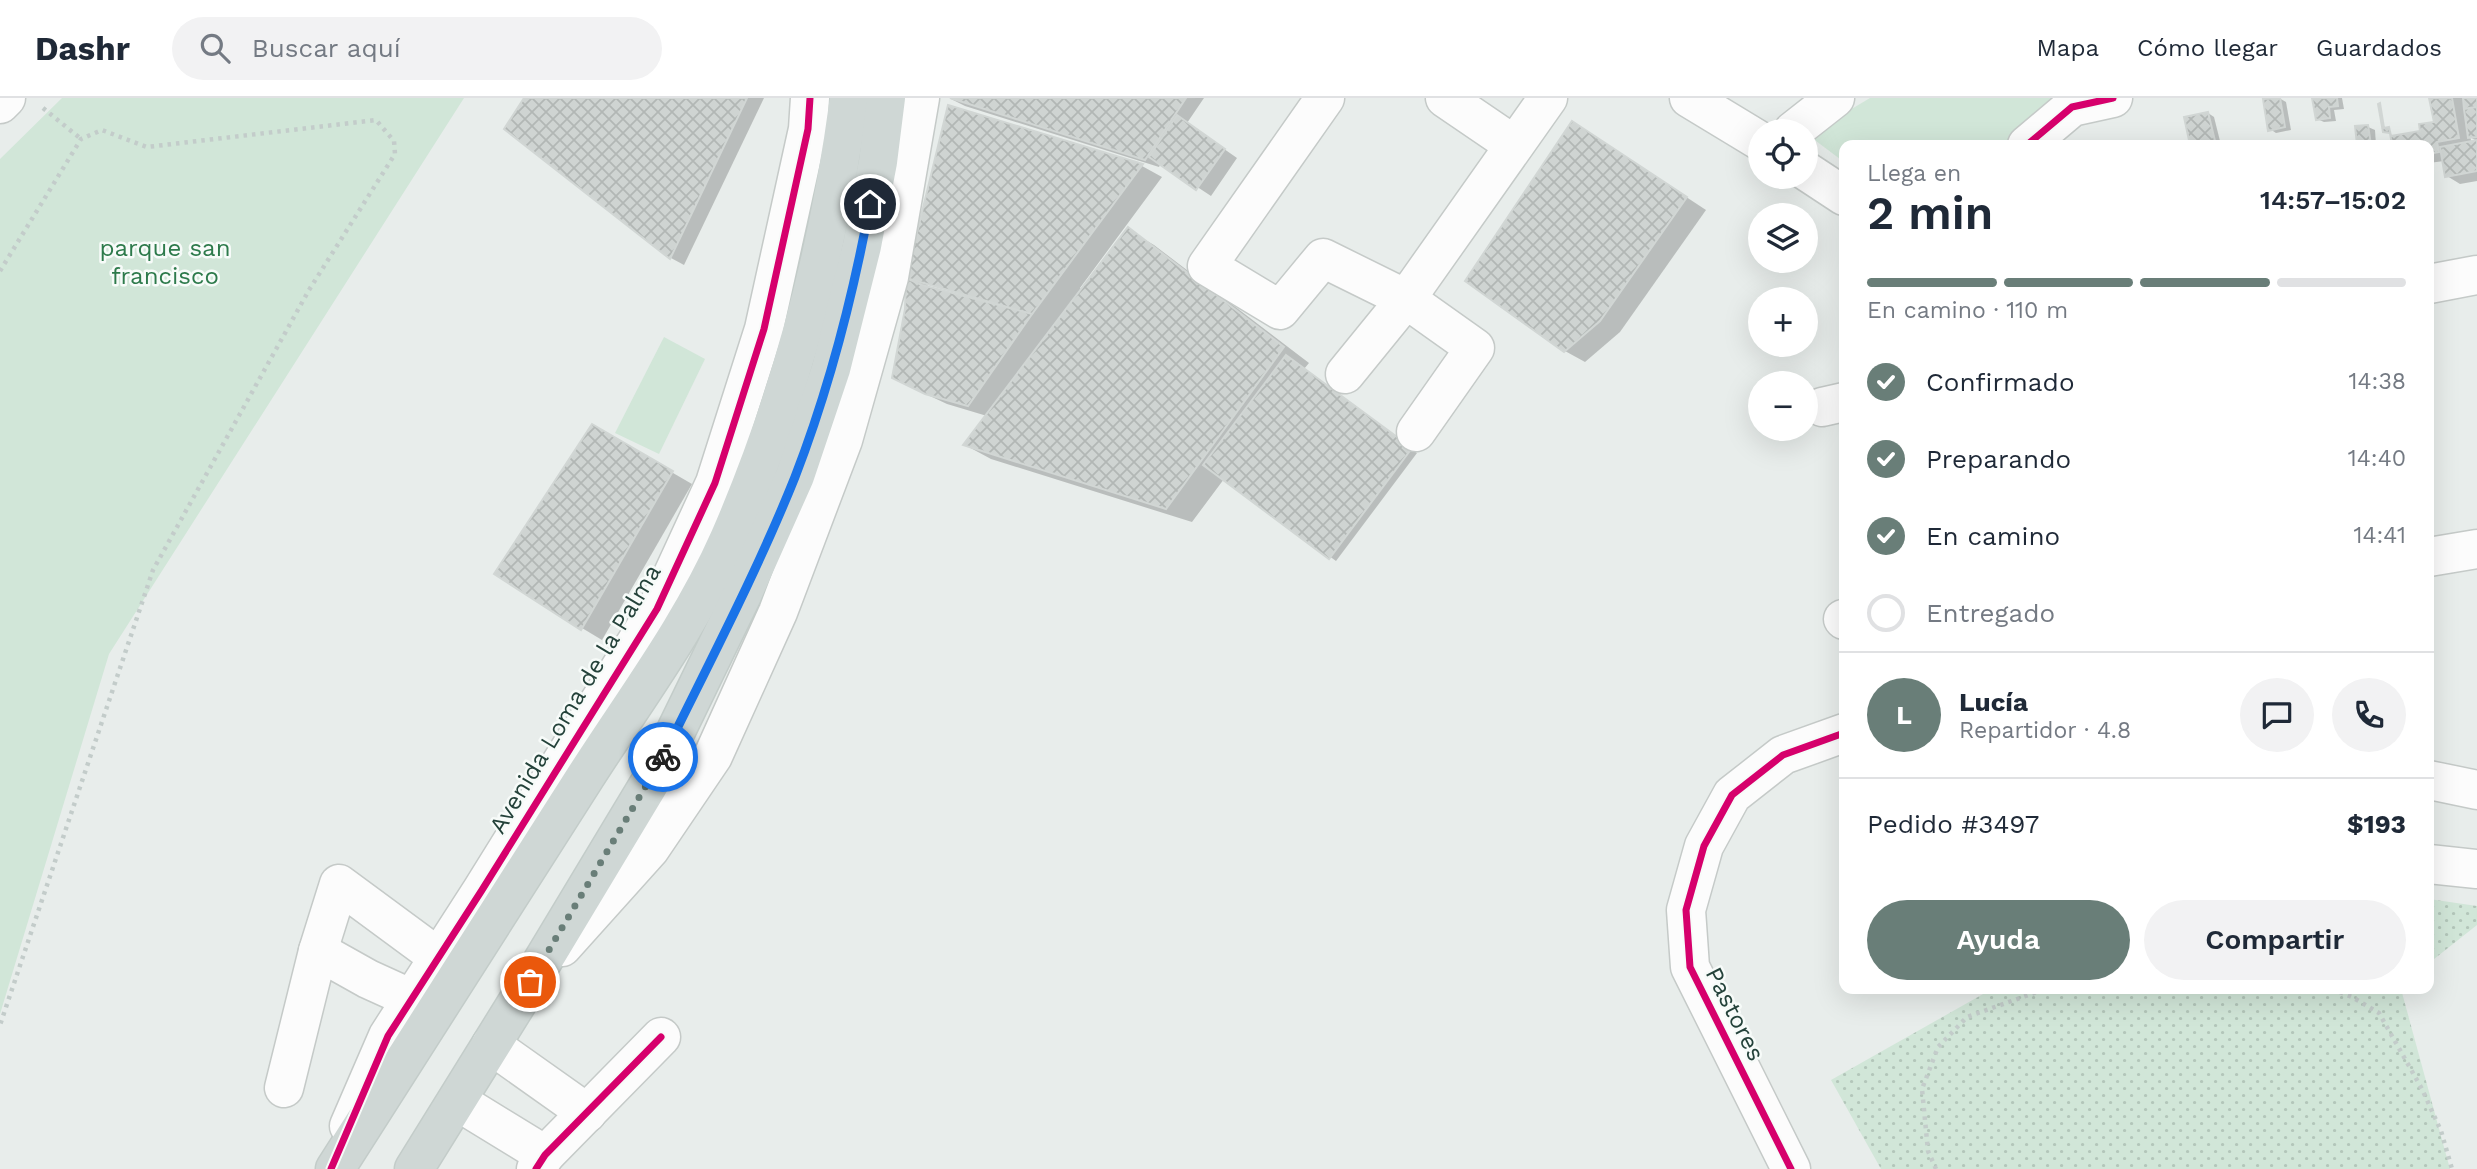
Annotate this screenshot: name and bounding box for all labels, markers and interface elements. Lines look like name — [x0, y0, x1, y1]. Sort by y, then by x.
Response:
search box — [172, 17, 662, 80]
text: Dashr — [35, 29, 130, 68]
icon: search — [196, 29, 234, 67]
text: Buscar aquí — [252, 33, 401, 63]
text: Mapa — [2037, 34, 2099, 62]
text: Cómo llegar — [2137, 34, 2278, 62]
text: Guardados — [2316, 34, 2442, 62]
map controls — [1748, 119, 1818, 441]
button: locate — [1748, 119, 1818, 189]
text: Llega en — [1867, 160, 1961, 187]
pin — [840, 174, 900, 234]
icon: home — [851, 185, 889, 223]
text: 14:57–15:02 — [2260, 185, 2406, 215]
text: 2 min — [1867, 186, 1993, 240]
button: layers — [1748, 203, 1818, 273]
park label: parque san francisco — [99, 234, 231, 290]
button: + — [1748, 287, 1818, 357]
text: En camino · 110 m — [1867, 297, 2068, 324]
icon: check — [1867, 363, 1905, 401]
text: Confirmado — [1926, 367, 2075, 397]
text: 14:38 — [2349, 368, 2406, 395]
button: − — [1748, 371, 1818, 441]
icon: check — [1867, 440, 1905, 478]
text: Preparando — [1926, 444, 2071, 474]
text: 14:40 — [2348, 445, 2406, 472]
icon: check — [1867, 517, 1905, 555]
text: En camino — [1926, 521, 2060, 551]
text: 14:41 — [2354, 522, 2406, 549]
street label: Avenida Loma de la Palma — [483, 559, 667, 839]
text: Entregado — [1926, 598, 2055, 628]
button: chat — [2240, 678, 2314, 752]
button: phone — [2332, 678, 2406, 752]
text: Lucía — [1959, 687, 2028, 717]
text: L — [1896, 700, 1912, 730]
text: Repartidor · 4.8 — [1959, 717, 2131, 744]
courier — [628, 722, 698, 792]
icon: bike — [644, 738, 682, 776]
text: Pedido #3497 — [1867, 809, 2039, 839]
text: $193 — [2347, 809, 2406, 839]
button: Ayuda — [1867, 900, 2130, 980]
button: Compartir — [2144, 900, 2406, 980]
pin — [500, 952, 560, 1012]
icon: bag — [511, 963, 549, 1001]
street label: Pastores — [1700, 963, 1770, 1065]

